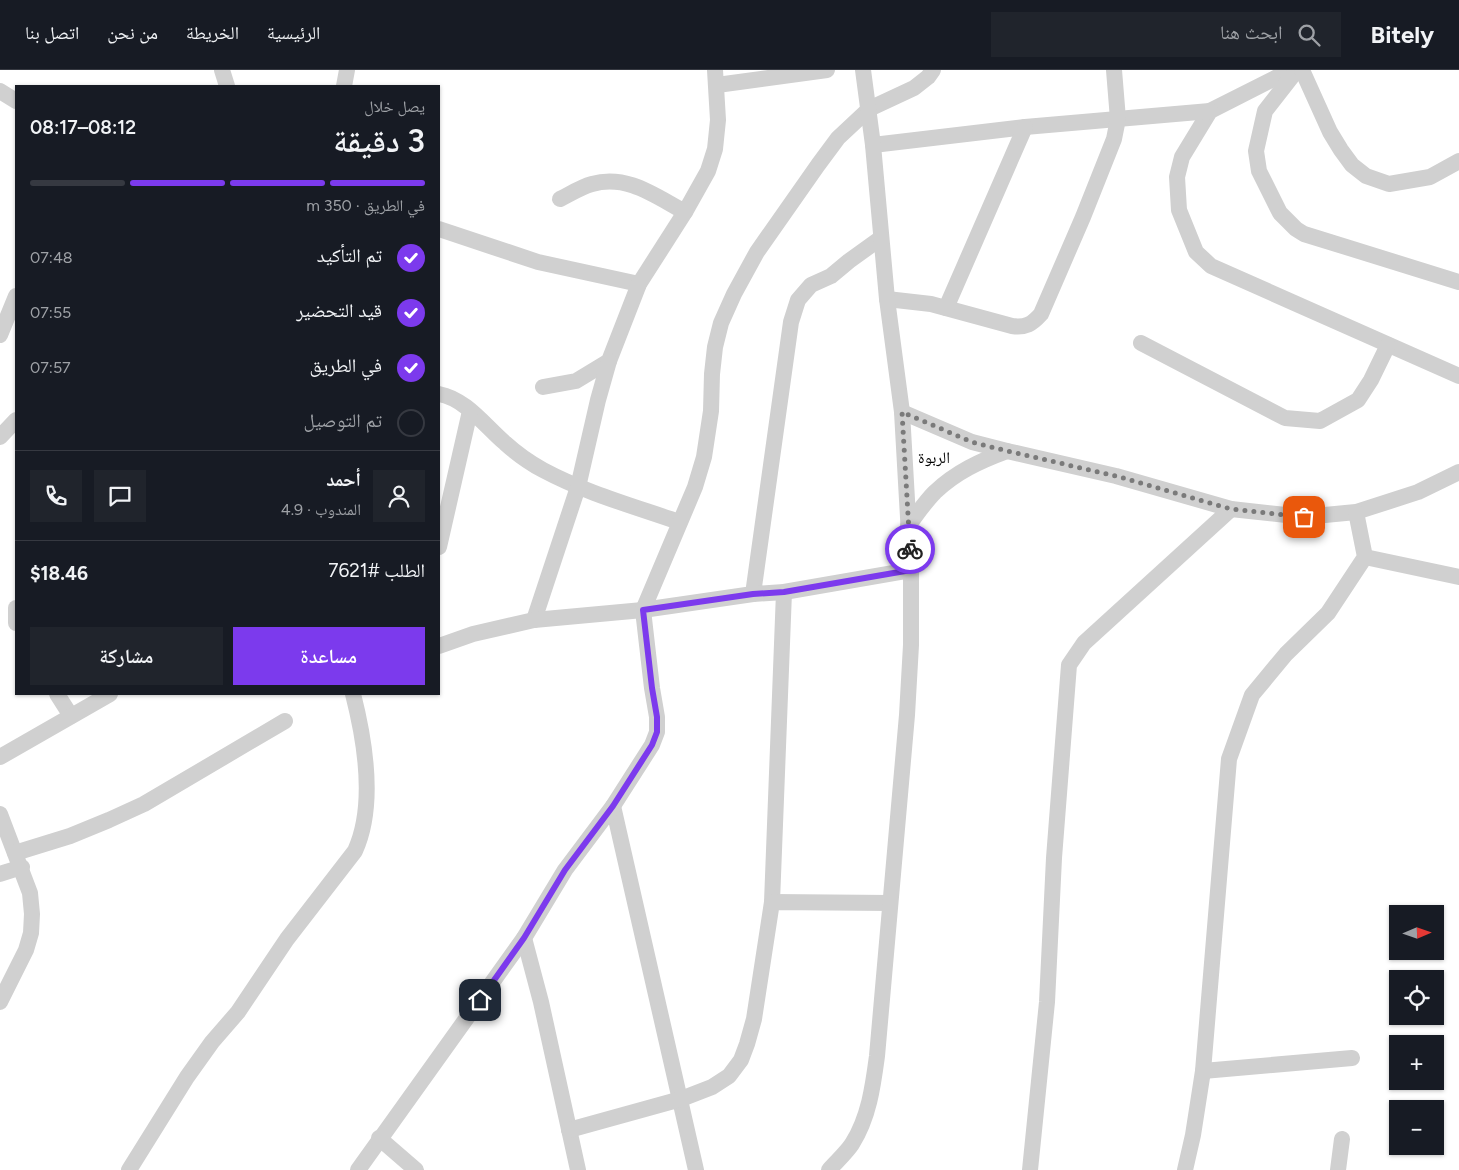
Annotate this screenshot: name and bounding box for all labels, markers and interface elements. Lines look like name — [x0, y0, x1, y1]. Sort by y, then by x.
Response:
search box — [991, 12, 1341, 57]
text: Bitely — [1371, 20, 1434, 49]
text: ابحث هنا — [1220, 21, 1283, 44]
icon: search — [1295, 21, 1323, 49]
text: اتصل بنا — [25, 22, 79, 44]
text: من نحن — [107, 22, 158, 44]
text: الخريطة — [186, 22, 239, 44]
text: الرئيسية — [267, 22, 320, 44]
text: يصل خلال — [364, 97, 425, 116]
text: 08:12–08:17 — [30, 116, 136, 139]
text: 3 دقيقة — [333, 122, 425, 160]
text: في الطريق · 350 m — [306, 196, 425, 215]
text: تم التأكيد — [317, 244, 382, 267]
icon: check — [397, 244, 425, 272]
text: 07:48 — [30, 248, 73, 267]
text: قيد التحضير — [296, 299, 382, 322]
icon: check — [397, 299, 425, 327]
text: 07:55 — [30, 303, 71, 322]
text: في الطريق — [309, 354, 382, 377]
icon: check — [397, 354, 425, 382]
text: 07:57 — [30, 358, 71, 377]
text: تم التوصيل — [303, 409, 382, 432]
district label: الربوة — [918, 448, 950, 467]
text: أحمد — [326, 468, 361, 491]
button: phone — [30, 470, 82, 522]
button: chat — [94, 470, 146, 522]
button: person — [373, 470, 425, 522]
pin — [1283, 496, 1325, 538]
text: المندوب · 4.9 — [281, 500, 361, 519]
icon: bag — [1290, 503, 1318, 531]
courier — [885, 524, 935, 574]
icon: bike — [896, 535, 924, 563]
text: الطلب #7621 — [328, 559, 425, 582]
text: $18.46 — [30, 562, 88, 585]
button: مشاركة — [30, 627, 223, 685]
button: مساعدة — [233, 627, 425, 685]
north arrow — [1389, 905, 1444, 960]
map controls — [1389, 905, 1444, 1155]
button: locate — [1389, 970, 1444, 1025]
pin — [459, 979, 501, 1021]
icon: home — [466, 986, 494, 1014]
button: + — [1389, 1035, 1444, 1090]
button: − — [1389, 1100, 1444, 1155]

